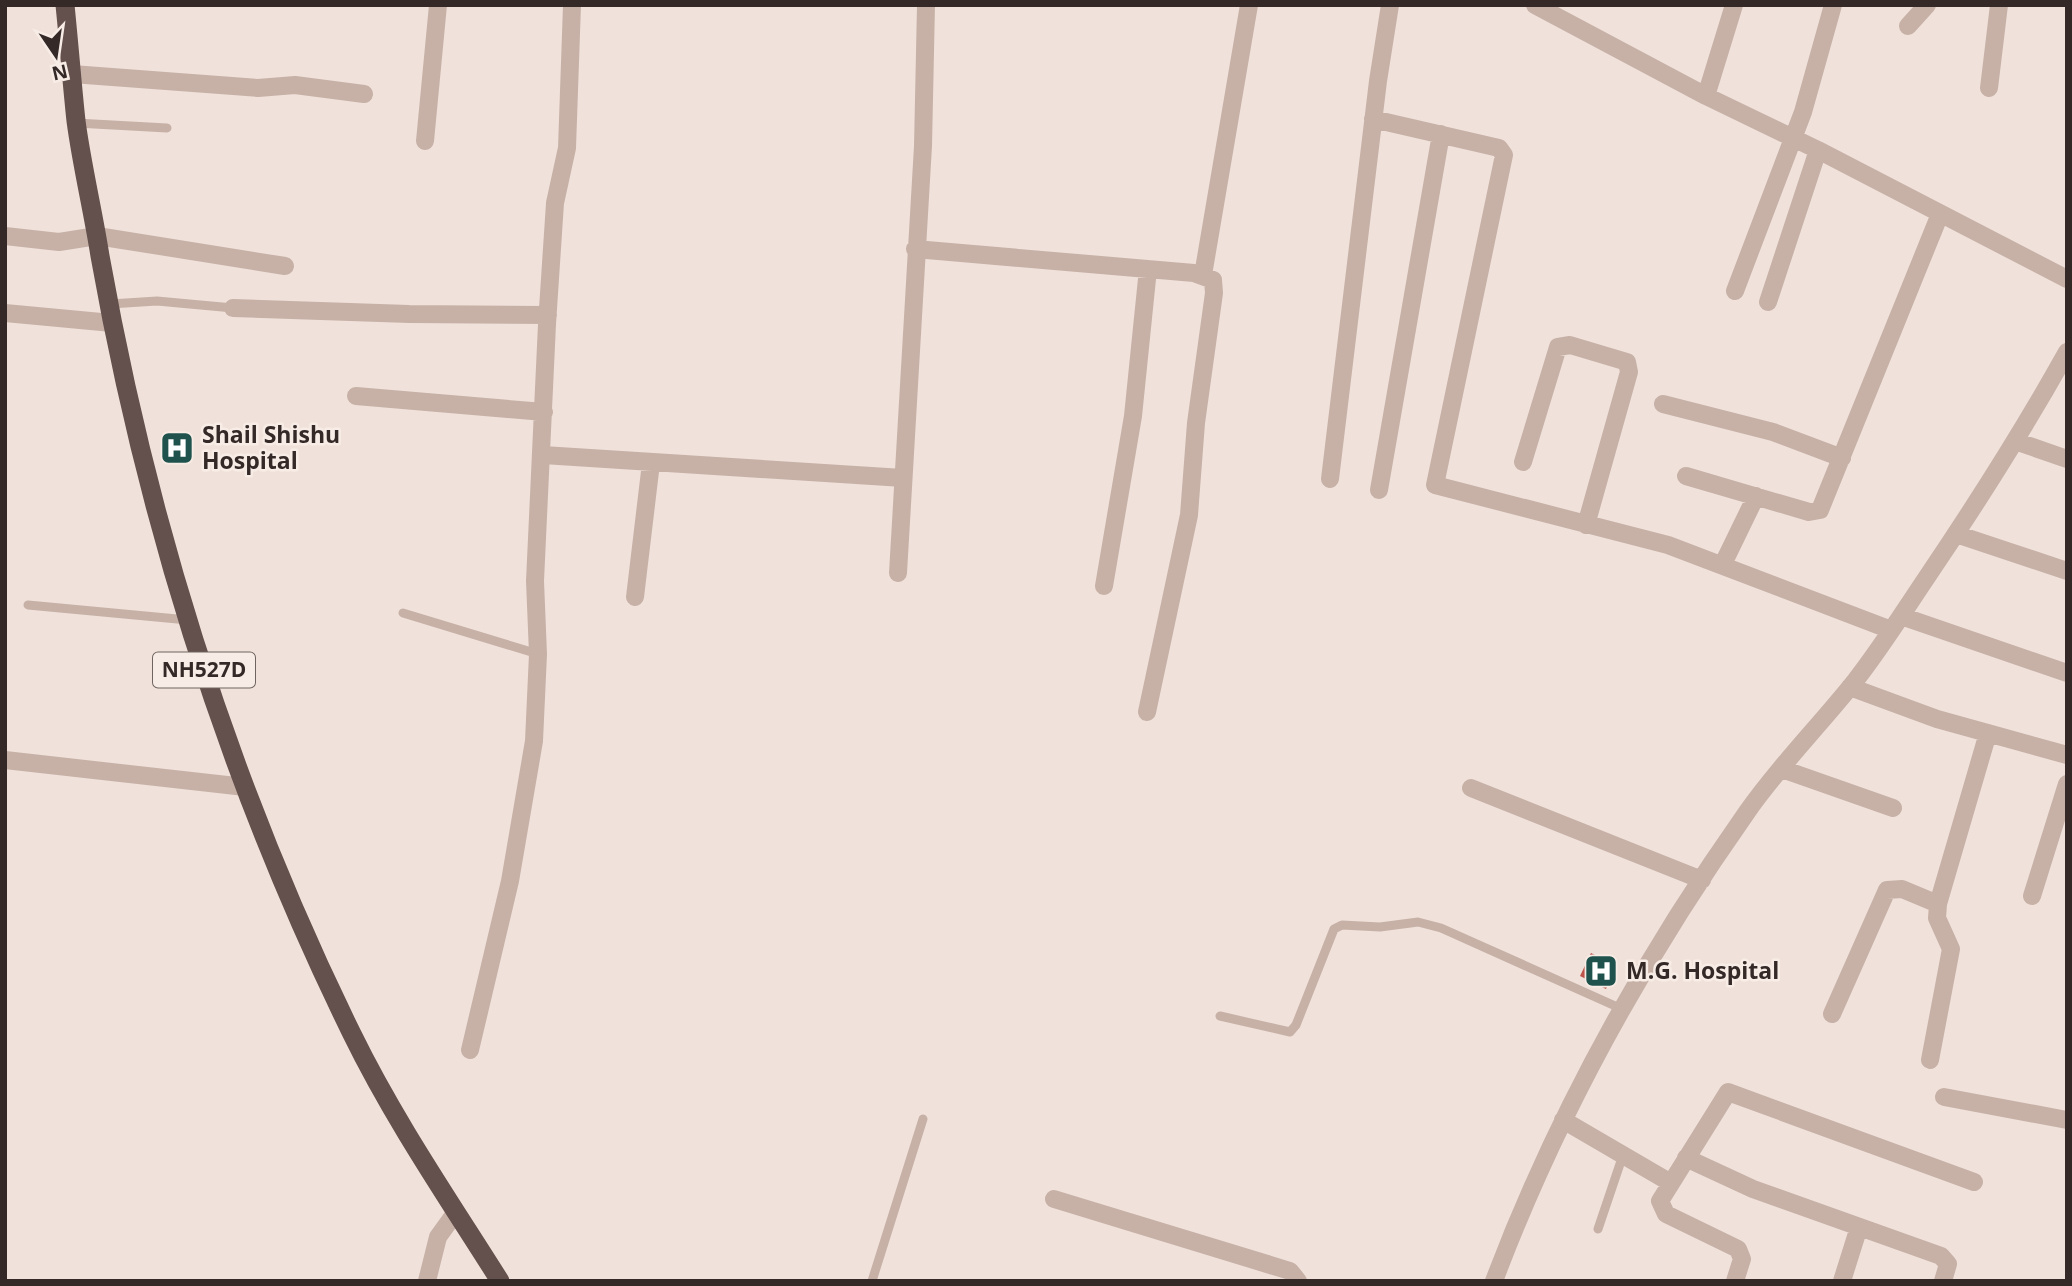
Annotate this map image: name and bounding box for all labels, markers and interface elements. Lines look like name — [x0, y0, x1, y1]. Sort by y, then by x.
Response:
north arrow — [21, 21, 91, 91]
text: N — [49, 58, 70, 87]
place label: Shail Shishu Hospital — [202, 418, 340, 476]
hospital icon: Shail Shishu Hospital — [158, 429, 196, 467]
road number: NH527D — [153, 652, 255, 688]
hospital icon: M.G. Hospital — [1582, 952, 1620, 990]
place label: M.G. Hospital — [1626, 954, 1779, 986]

